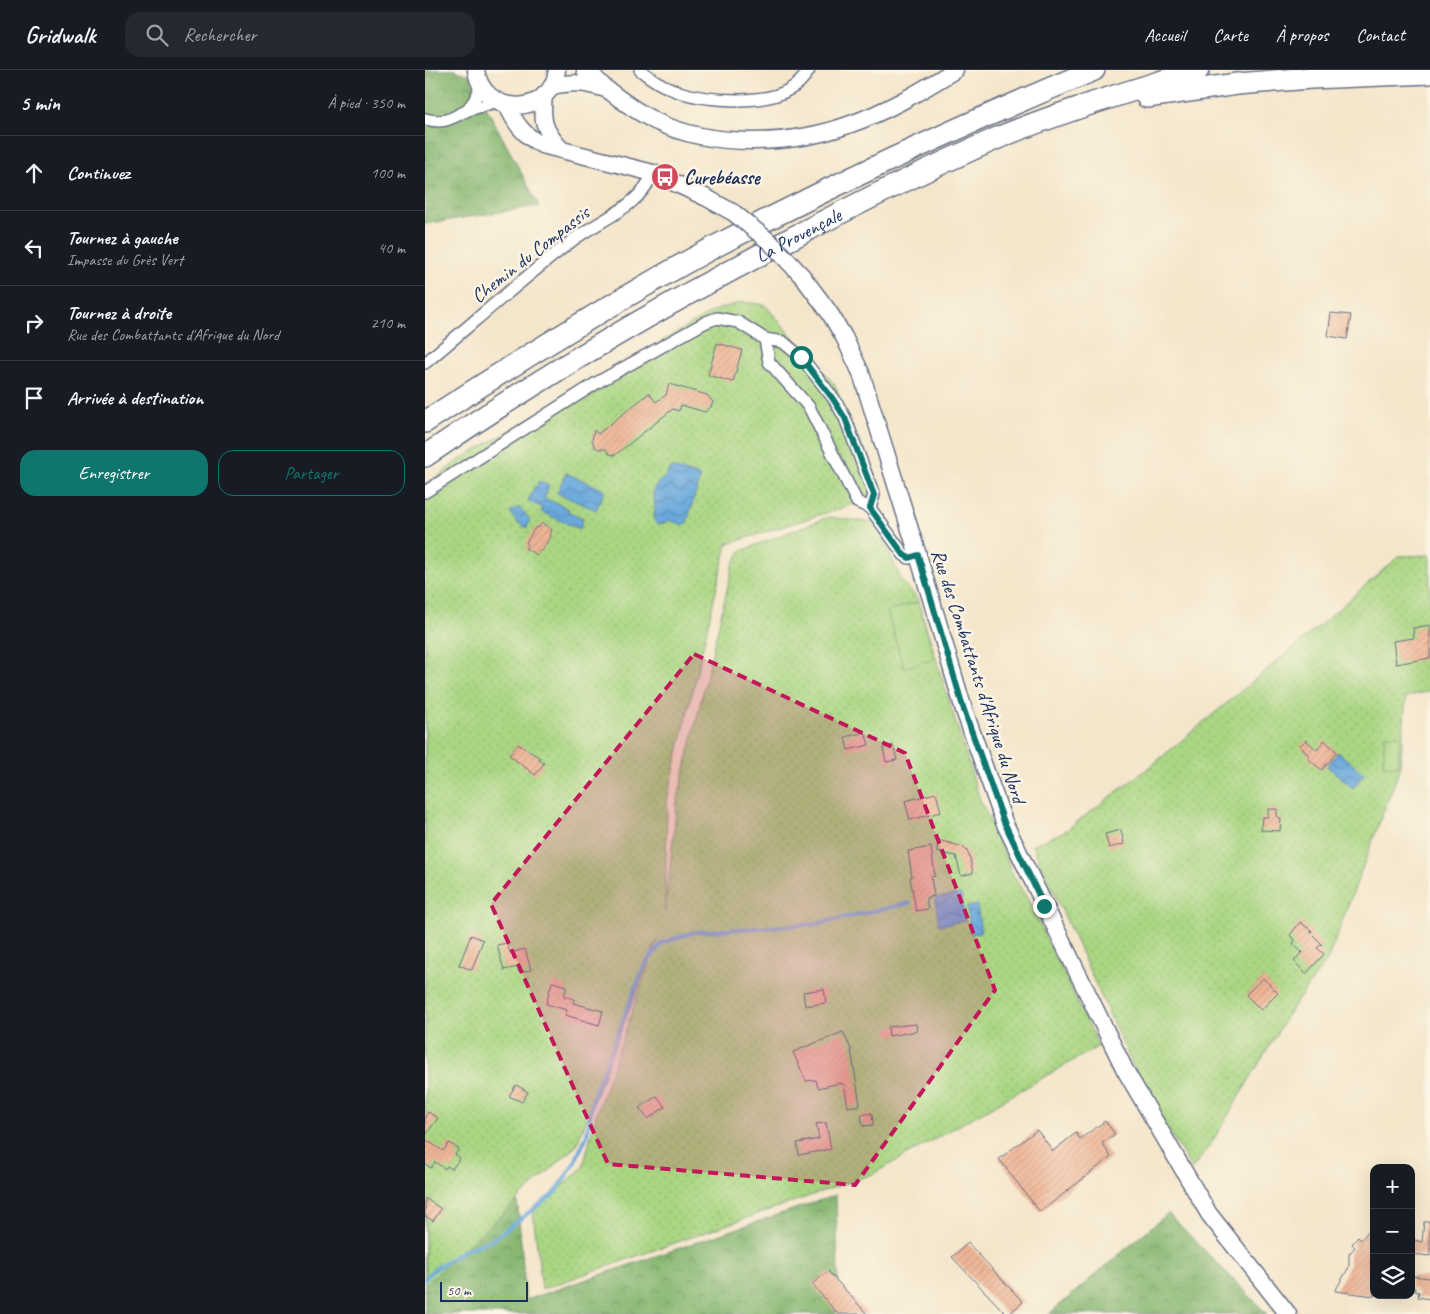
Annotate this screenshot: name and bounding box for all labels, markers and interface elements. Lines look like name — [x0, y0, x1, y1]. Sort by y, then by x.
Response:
search box — [125, 12, 475, 57]
text: Gridwalk — [25, 20, 95, 50]
icon: search — [143, 21, 171, 49]
text: Rechercher — [183, 23, 256, 47]
text: Accueil — [1145, 24, 1185, 46]
text: Carte — [1213, 24, 1248, 46]
text: À propos — [1276, 24, 1328, 46]
text: Contact — [1356, 24, 1405, 46]
text: 5 min — [20, 90, 60, 116]
text: À pied · 350 m — [327, 93, 405, 113]
icon: ahead — [20, 159, 48, 187]
text: Continuez — [67, 161, 130, 185]
bus stop icon: Curebéasse — [650, 162, 680, 192]
text: 100 m — [371, 163, 405, 183]
place label: Curebéasse — [684, 165, 761, 190]
street label: Chemin du Compassis — [466, 199, 596, 308]
street label: La Provençale — [751, 202, 847, 268]
text: Tournez à gauche — [67, 226, 178, 250]
icon: left — [20, 234, 48, 262]
text: 40 m — [378, 238, 405, 258]
text: Impasse du Grès Vert — [67, 250, 183, 270]
text: Tournez à droite — [67, 301, 171, 325]
icon: right — [20, 309, 48, 337]
text: 210 m — [371, 313, 405, 333]
text: Rue des Combattants d'Afrique du Nord — [67, 325, 279, 345]
route start — [790, 346, 813, 369]
icon: arrive — [20, 384, 48, 412]
text: Arrivée à destination — [67, 386, 203, 410]
button: Enregistrer — [20, 450, 208, 496]
button: Partager — [218, 450, 405, 496]
street label: Rue des Combattants d'Afrique du Nord — [926, 546, 1032, 809]
route end — [1033, 895, 1056, 918]
map controls — [1370, 1164, 1415, 1299]
button: + — [1370, 1164, 1415, 1209]
button: − — [1370, 1209, 1415, 1254]
button: layers — [1370, 1254, 1415, 1299]
scale bar — [440, 1279, 527, 1302]
text: 50 m — [447, 1282, 471, 1299]

